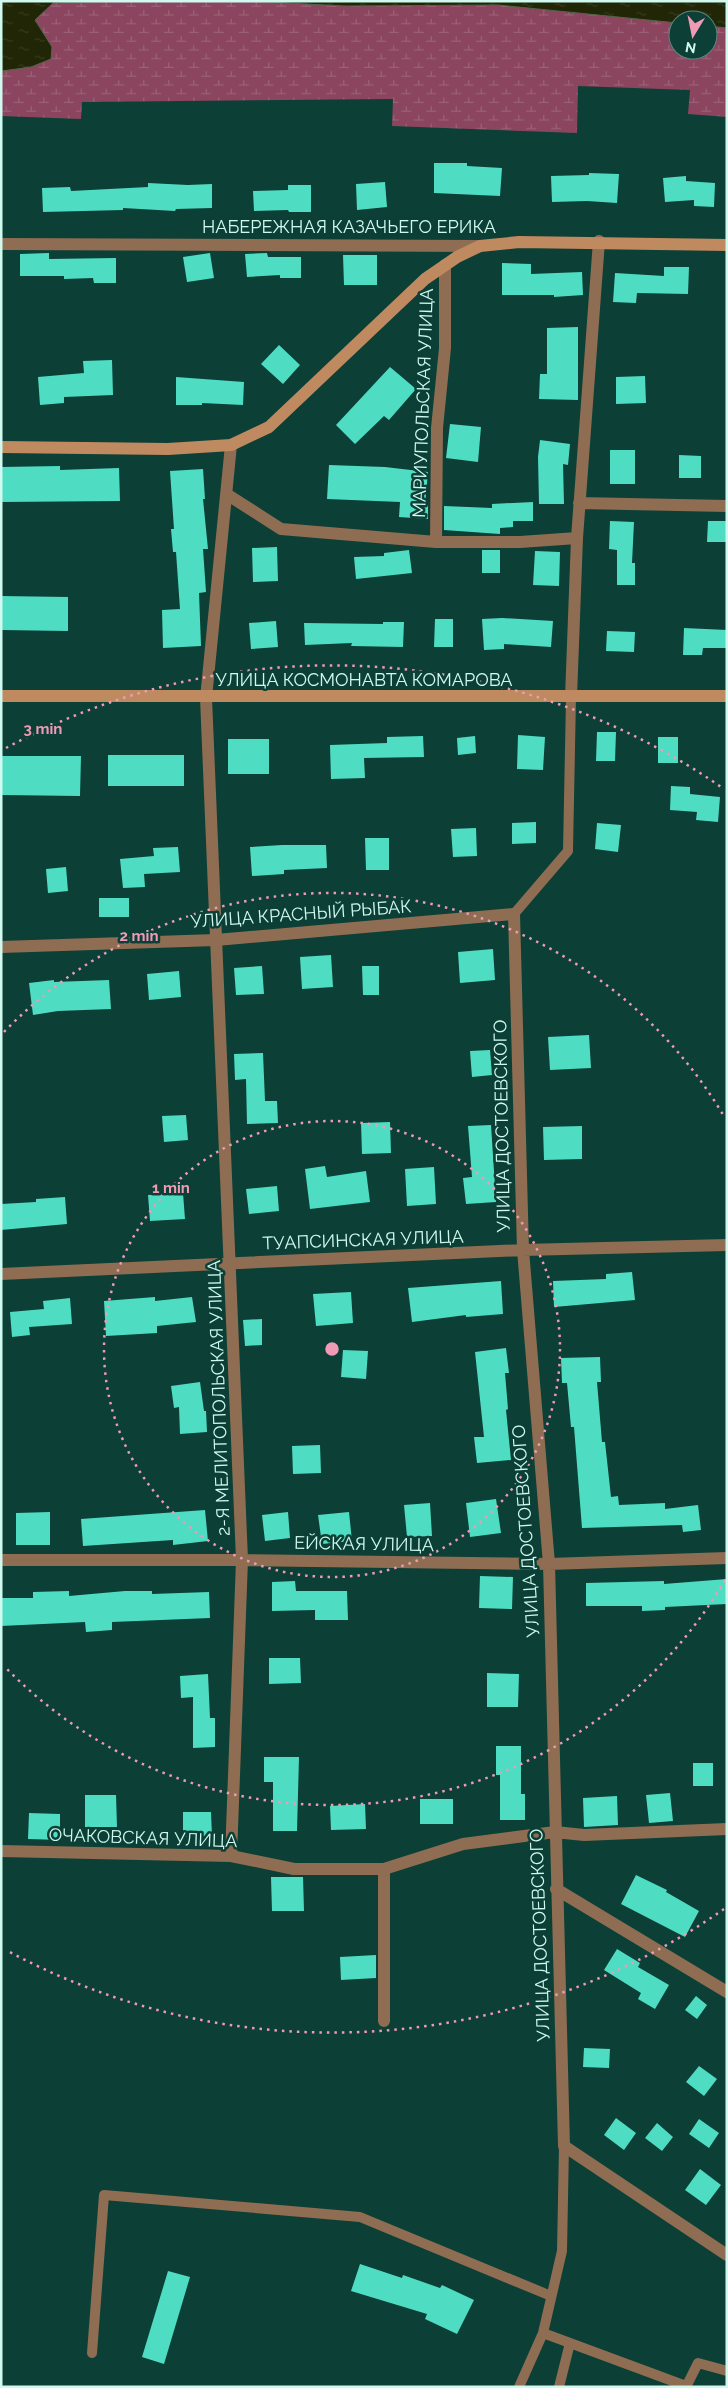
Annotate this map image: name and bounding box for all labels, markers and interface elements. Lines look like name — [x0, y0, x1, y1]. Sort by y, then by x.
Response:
north arrow — [668, 10, 718, 60]
text: N — [684, 39, 697, 57]
street label: НАБЕРЕЖНАЯ КАЗАЧЬЕГО ЕРИКА — [202, 216, 496, 237]
street label: МАРИУПОЛЬСКАЯ УЛИЦА — [408, 288, 437, 518]
street label: УЛИЦА КОСМОНАВТА КОМАРОВА — [215, 669, 513, 690]
text: 3 min — [24, 720, 62, 738]
street label: УЛИЦА КРАСНЫЙ РЫБАК — [190, 895, 412, 932]
text: 2 min — [120, 927, 158, 945]
street label: УЛИЦА ДОСТОЕВСКОГО — [489, 1019, 514, 1233]
text: 1 min — [152, 1179, 190, 1197]
street label: ТУАПСИНСКАЯ УЛИЦА — [262, 1225, 464, 1254]
street label: 2-Я МЕЛИТОПОЛЬСКАЯ УЛИЦА — [203, 1260, 234, 1536]
centre of rings — [323, 1340, 341, 1358]
street label: УЛИЦА ДОСТОЕВСКОГО — [508, 1424, 543, 1638]
street label: ЕЙСКАЯ УЛИЦА — [294, 1532, 434, 1555]
street label: ОЧАКОВСКАЯ УЛИЦА — [48, 1824, 238, 1851]
street label: УЛИЦА ДОСТОЕВСКОГО — [525, 1828, 554, 2042]

